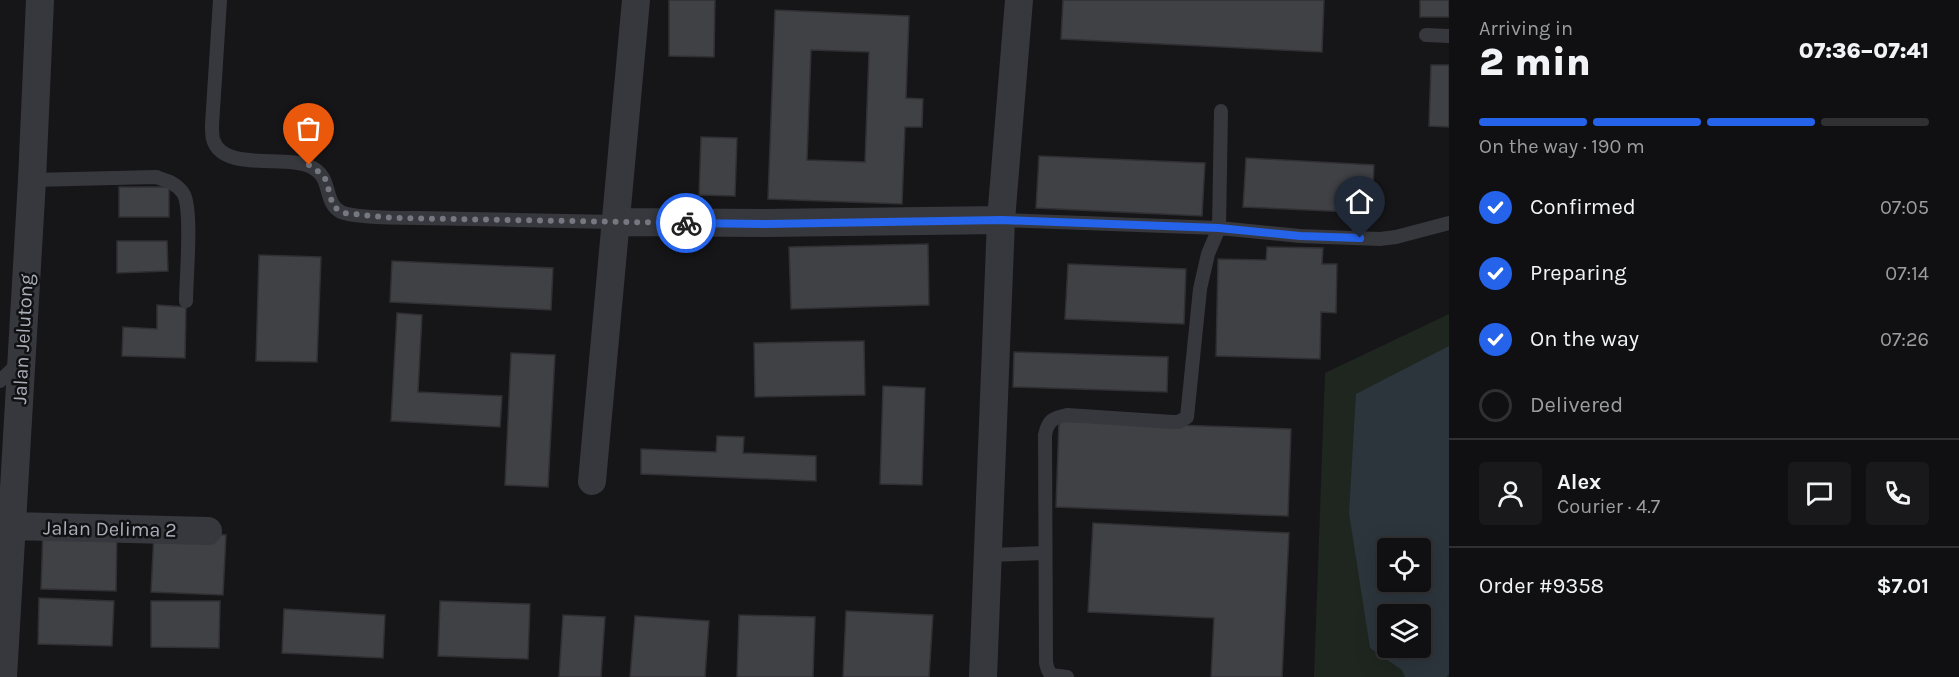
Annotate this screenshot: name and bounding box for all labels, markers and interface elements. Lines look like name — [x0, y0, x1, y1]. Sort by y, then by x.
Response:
text: Arriving in — [1479, 17, 1573, 40]
text: 07:36–07:41 — [1799, 38, 1929, 64]
text: 2 min — [1479, 39, 1591, 85]
pin — [283, 103, 334, 165]
icon: bag — [292, 112, 325, 145]
text: On the way · 190 m — [1479, 135, 1645, 158]
pin — [1334, 176, 1385, 238]
icon: home — [1343, 185, 1376, 218]
icon: check — [1479, 191, 1512, 224]
courier — [656, 193, 716, 253]
text: Confirmed — [1530, 194, 1636, 220]
text: 07:05 — [1880, 196, 1929, 219]
icon: bike — [670, 207, 703, 240]
icon: check — [1479, 257, 1512, 290]
text: Preparing — [1530, 260, 1627, 286]
text: 07:14 — [1885, 262, 1929, 285]
street label: Jalan Jelutong — [8, 273, 38, 405]
icon: check — [1479, 323, 1512, 356]
text: On the way — [1530, 326, 1639, 352]
text: 07:26 — [1880, 328, 1929, 351]
text: Delivered — [1530, 392, 1623, 418]
button: person — [1479, 462, 1542, 525]
button: chat — [1788, 462, 1851, 525]
button: phone — [1866, 462, 1929, 525]
text: Alex — [1557, 469, 1601, 495]
text: Courier · 4.7 — [1557, 495, 1660, 518]
street label: Jalan Delima 2 — [43, 516, 177, 542]
map controls — [1377, 538, 1431, 658]
button: locate — [1377, 538, 1431, 592]
text: Order #9358 — [1479, 573, 1604, 599]
text: $7.01 — [1876, 573, 1929, 599]
button: layers — [1377, 604, 1431, 658]

